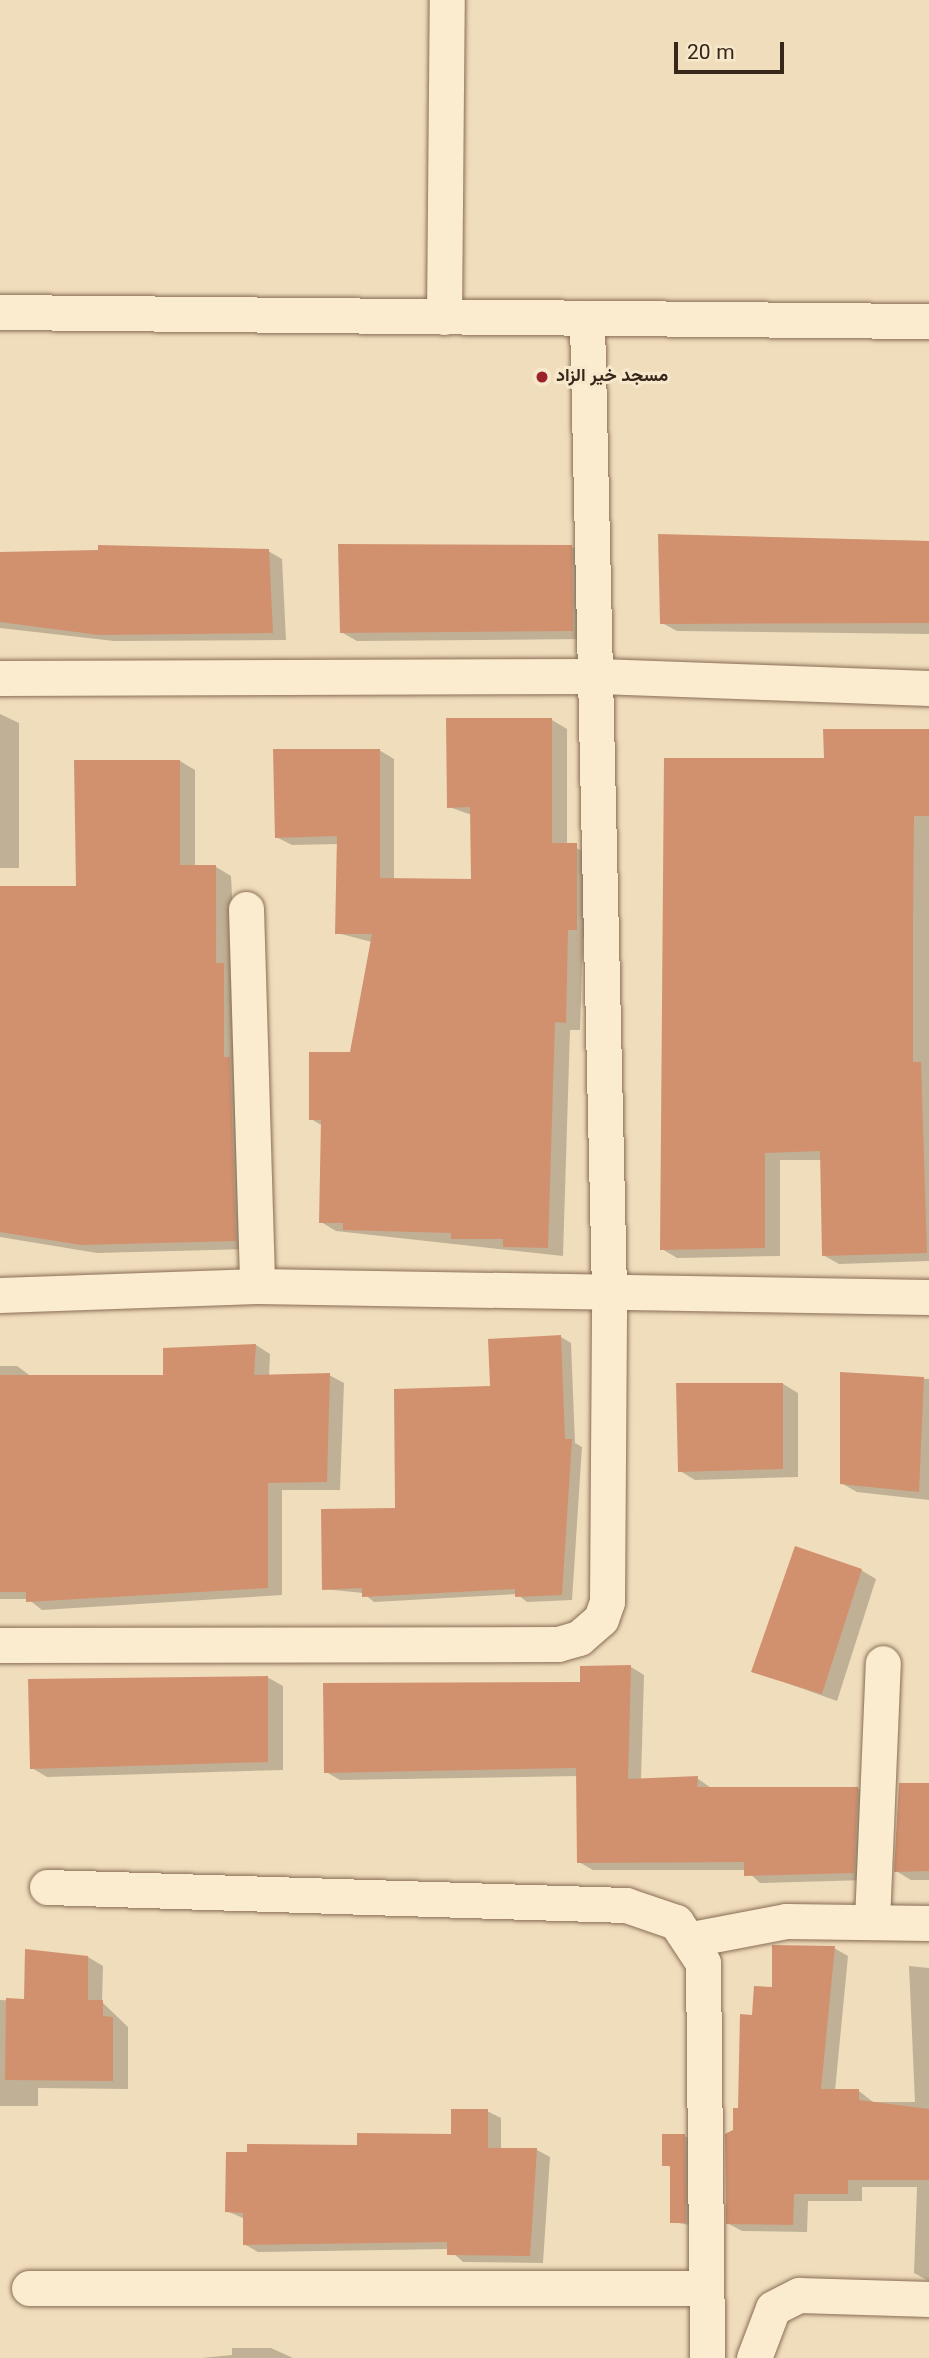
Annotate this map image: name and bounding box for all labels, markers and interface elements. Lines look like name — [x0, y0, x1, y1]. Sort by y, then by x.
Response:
scale bar — [677, 28, 787, 72]
text: 20 m — [687, 37, 735, 70]
place label: مسجد خير الزاد — [556, 366, 668, 388]
marker: مسجد خير الزاد — [534, 369, 550, 385]

